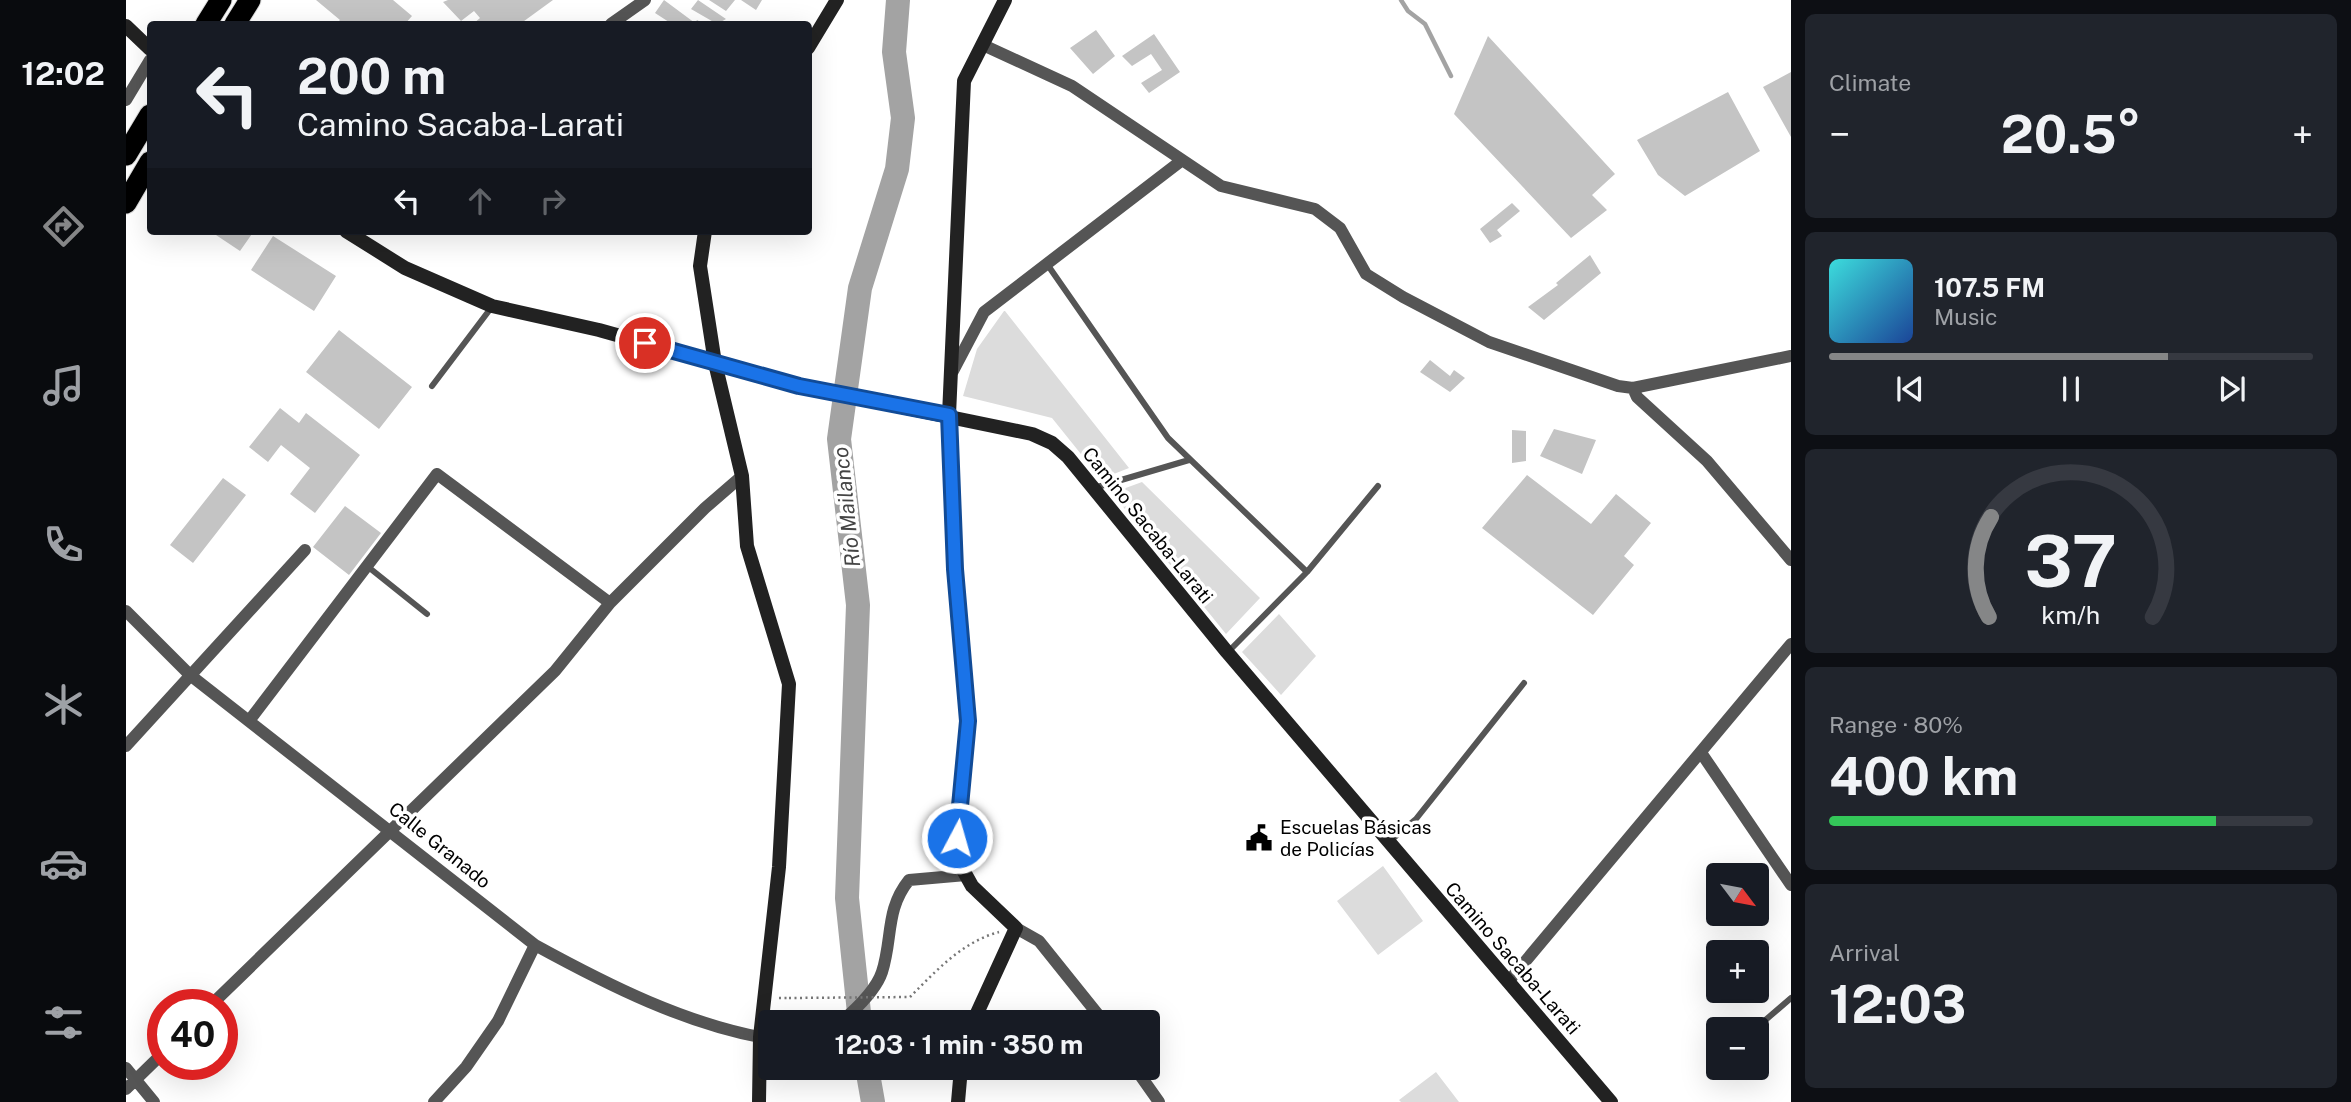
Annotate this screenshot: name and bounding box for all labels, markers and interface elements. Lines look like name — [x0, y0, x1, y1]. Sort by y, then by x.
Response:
text: 200 m — [297, 47, 446, 105]
icon: left — [182, 49, 273, 140]
text: 12:02 — [21, 55, 105, 92]
text: Climate — [1829, 69, 1911, 96]
text: 20.5° — [2001, 104, 2141, 165]
text: Camino Sacaba-Larati — [297, 106, 624, 143]
text: − — [1829, 112, 1850, 157]
text: + — [2292, 112, 2313, 157]
icon: left — [388, 182, 426, 220]
icon: ahead — [461, 182, 499, 220]
icon: right — [534, 182, 572, 220]
icon: directions — [39, 202, 88, 251]
text: 107.5 FM — [1934, 272, 2045, 303]
text: Music — [1934, 303, 1998, 330]
pin — [615, 313, 675, 373]
icon: arrive — [626, 324, 664, 362]
icon: music — [39, 361, 88, 410]
icon: previous — [1891, 370, 1929, 408]
icon: pause — [2052, 370, 2090, 408]
icon: next — [2213, 370, 2251, 408]
street label: Camino Sacaba-Larati — [1078, 443, 1218, 607]
water label: Río Mailanco — [828, 446, 865, 568]
text: 37 — [2025, 518, 2117, 603]
icon: phone — [39, 520, 88, 569]
text: km/h — [2042, 600, 2100, 630]
icon: climate — [39, 680, 88, 729]
text: Range · 80% — [1829, 711, 1963, 738]
text: 400 km — [1829, 746, 2018, 807]
street label: Calle Granado — [385, 797, 495, 893]
position arrow — [920, 801, 994, 875]
place label: Escuelas Básicas de Policías — [1280, 816, 1431, 860]
public building icon: Escuelas Básicas de Policías — [1244, 823, 1274, 853]
icon: car — [39, 839, 88, 888]
north arrow — [1706, 863, 1769, 926]
map controls — [1706, 863, 1769, 1080]
street label: Camino Sacaba-Larati — [1441, 878, 1585, 1038]
text: Arrival — [1829, 939, 1900, 966]
button: + — [1706, 940, 1769, 1003]
text: 12:03 — [1829, 974, 1966, 1035]
speed limit sign: 40 — [147, 989, 238, 1080]
icon: filters — [39, 998, 88, 1047]
button: − — [1706, 1017, 1769, 1080]
text: 12:03 · 1 min · 350 m — [835, 1029, 1083, 1060]

